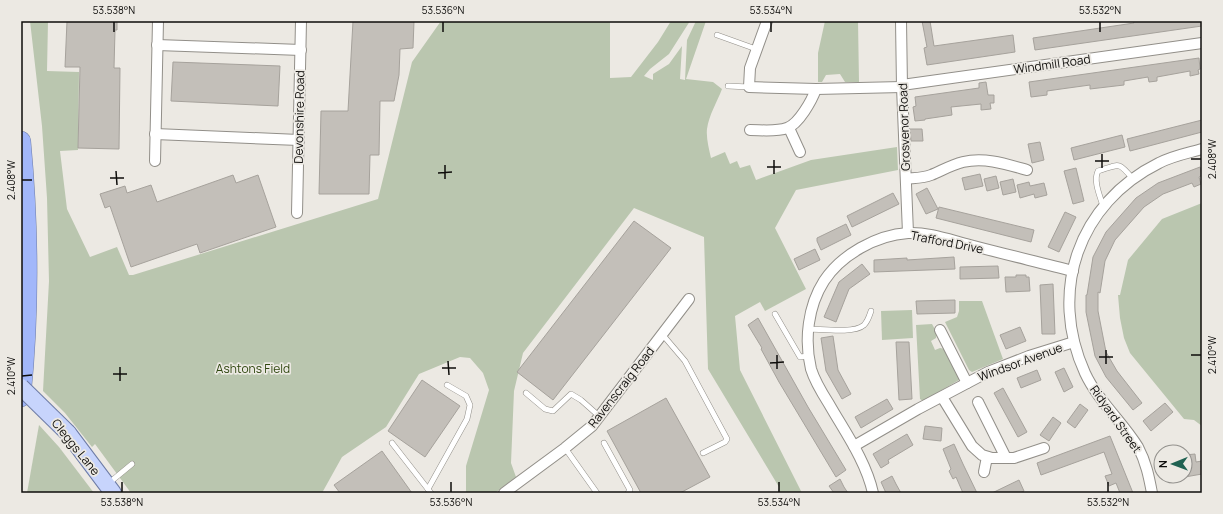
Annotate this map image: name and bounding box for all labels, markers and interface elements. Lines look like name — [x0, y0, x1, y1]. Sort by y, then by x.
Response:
text: 53.538°N — [93, 3, 135, 17]
text: 53.536°N — [422, 3, 464, 17]
text: 53.534°N — [750, 3, 792, 17]
text: 53.532°N — [1079, 3, 1121, 17]
street label: Windmill Road — [1012, 50, 1092, 78]
street label: Devonshire Road — [290, 70, 308, 164]
street label: Grosvenor Road — [894, 83, 914, 171]
text: 2.408°W — [1205, 138, 1219, 179]
text: 2.408°W — [4, 159, 18, 200]
street label: Trafford Drive — [909, 227, 985, 257]
text: 2.410°W — [1205, 335, 1219, 374]
street label: Windsor Avenue — [975, 339, 1065, 385]
street label: Ravenscraig Road — [584, 343, 658, 431]
text: 2.410°W — [4, 356, 18, 395]
park label: Ashtons Field — [216, 360, 290, 377]
street label: Ridyard Street — [1086, 382, 1146, 456]
street label: Cleggs Lane — [48, 415, 104, 479]
north arrow — [1153, 444, 1193, 484]
text: N — [1155, 460, 1170, 468]
text: 53.538°N — [101, 495, 143, 509]
text: 53.536°N — [430, 495, 472, 509]
text: 53.534°N — [758, 495, 800, 509]
text: 53.532°N — [1087, 495, 1129, 509]

